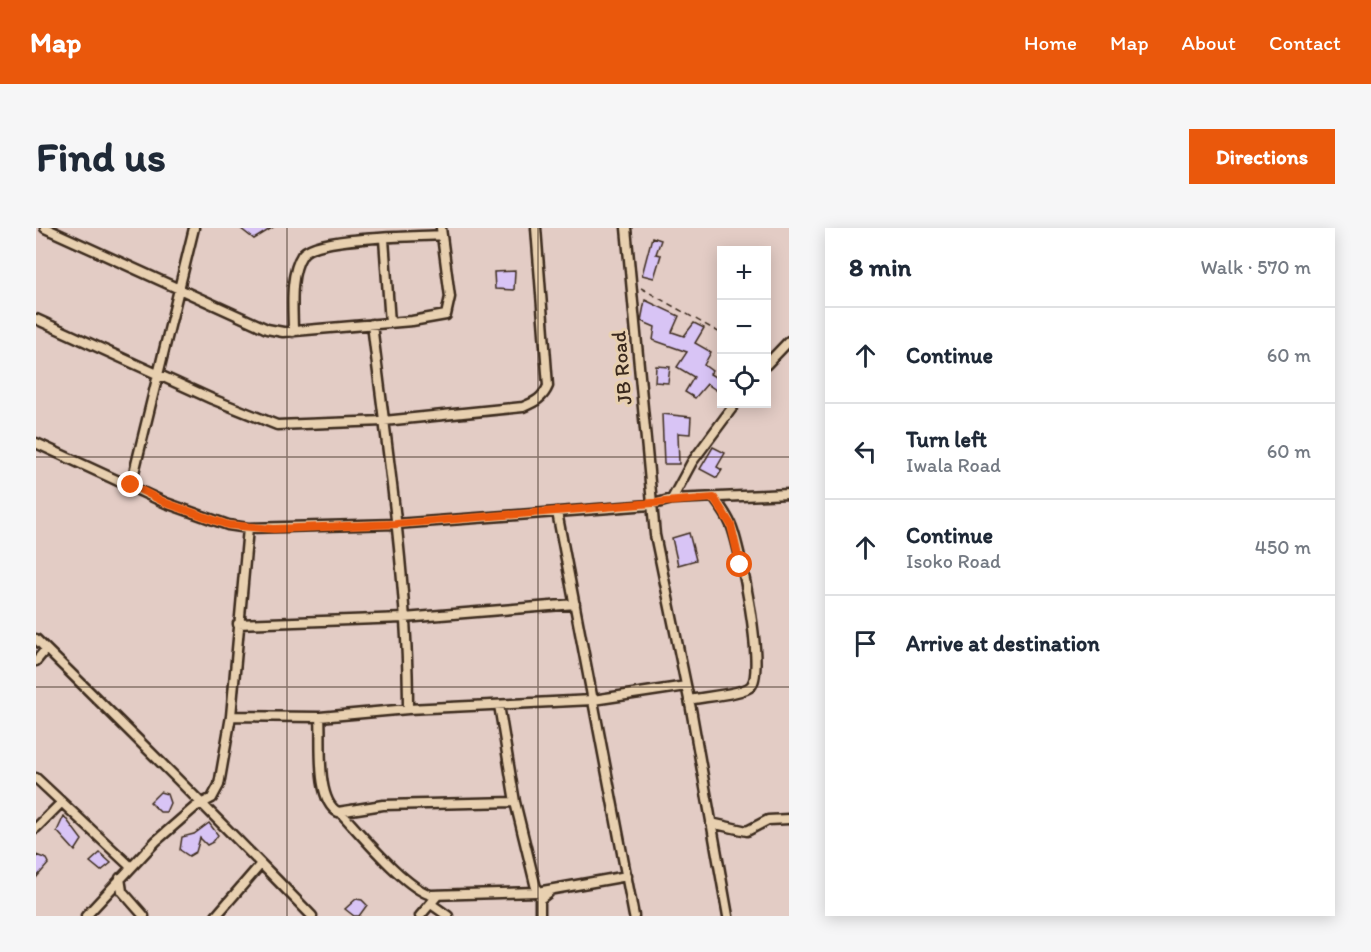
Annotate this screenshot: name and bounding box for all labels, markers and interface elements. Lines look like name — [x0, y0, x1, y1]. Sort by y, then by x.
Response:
text: Map — [30, 25, 81, 59]
text: Home — [1024, 30, 1077, 55]
text: Map — [1110, 30, 1149, 55]
text: About — [1182, 30, 1236, 55]
text: Contact — [1269, 30, 1341, 55]
button: Directions — [1189, 129, 1335, 184]
text: Find us — [36, 131, 166, 182]
map controls — [717, 246, 771, 408]
button: + — [717, 246, 771, 300]
text: 8 min — [849, 251, 911, 283]
text: Walk · 570 m — [1200, 255, 1311, 279]
button: − — [717, 300, 771, 354]
street label: JB Road — [605, 330, 637, 406]
icon: ahead — [849, 339, 882, 372]
text: Continue — [906, 342, 993, 369]
text: 60 m — [1267, 343, 1311, 367]
button: locate — [717, 354, 771, 408]
text: Turn left — [906, 426, 987, 453]
icon: left — [849, 435, 882, 468]
text: 60 m — [1267, 439, 1311, 463]
text: Iwala Road — [906, 453, 1001, 477]
route end — [117, 471, 143, 497]
text: Continue — [906, 522, 993, 549]
icon: ahead — [849, 531, 882, 564]
text: 450 m — [1255, 535, 1311, 559]
text: Isoko Road — [906, 549, 1001, 573]
route start — [726, 551, 752, 577]
icon: arrive — [849, 627, 882, 660]
text: Arrive at destination — [906, 630, 1100, 657]

